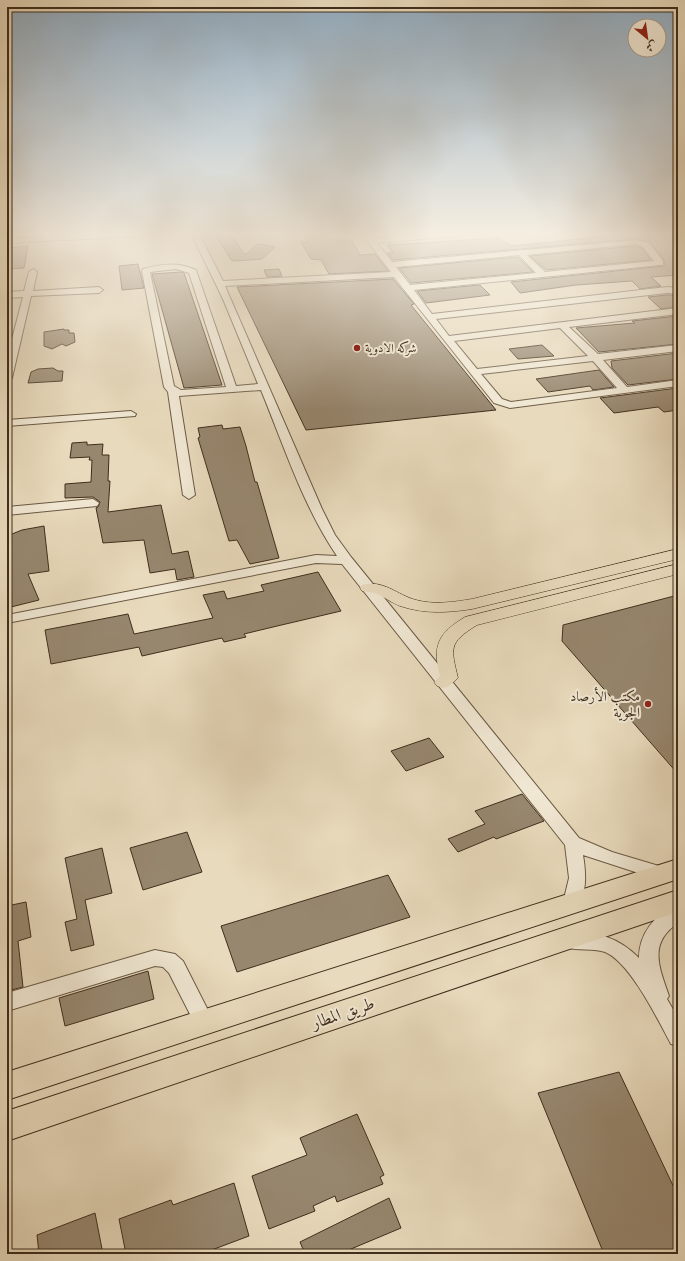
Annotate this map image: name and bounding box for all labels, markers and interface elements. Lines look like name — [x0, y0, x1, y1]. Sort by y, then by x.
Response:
north arrow — [627, 18, 667, 58]
text: ش — [643, 37, 660, 56]
place label: شركه الادوية — [365, 340, 416, 356]
marker: شركه الادوية — [352, 343, 362, 353]
place label: مكتب الأرصاد الجوية — [570, 686, 640, 722]
marker: مكتب الأرصاد الجوية — [643, 699, 653, 709]
street label: طريق المطار — [306, 991, 378, 1035]

